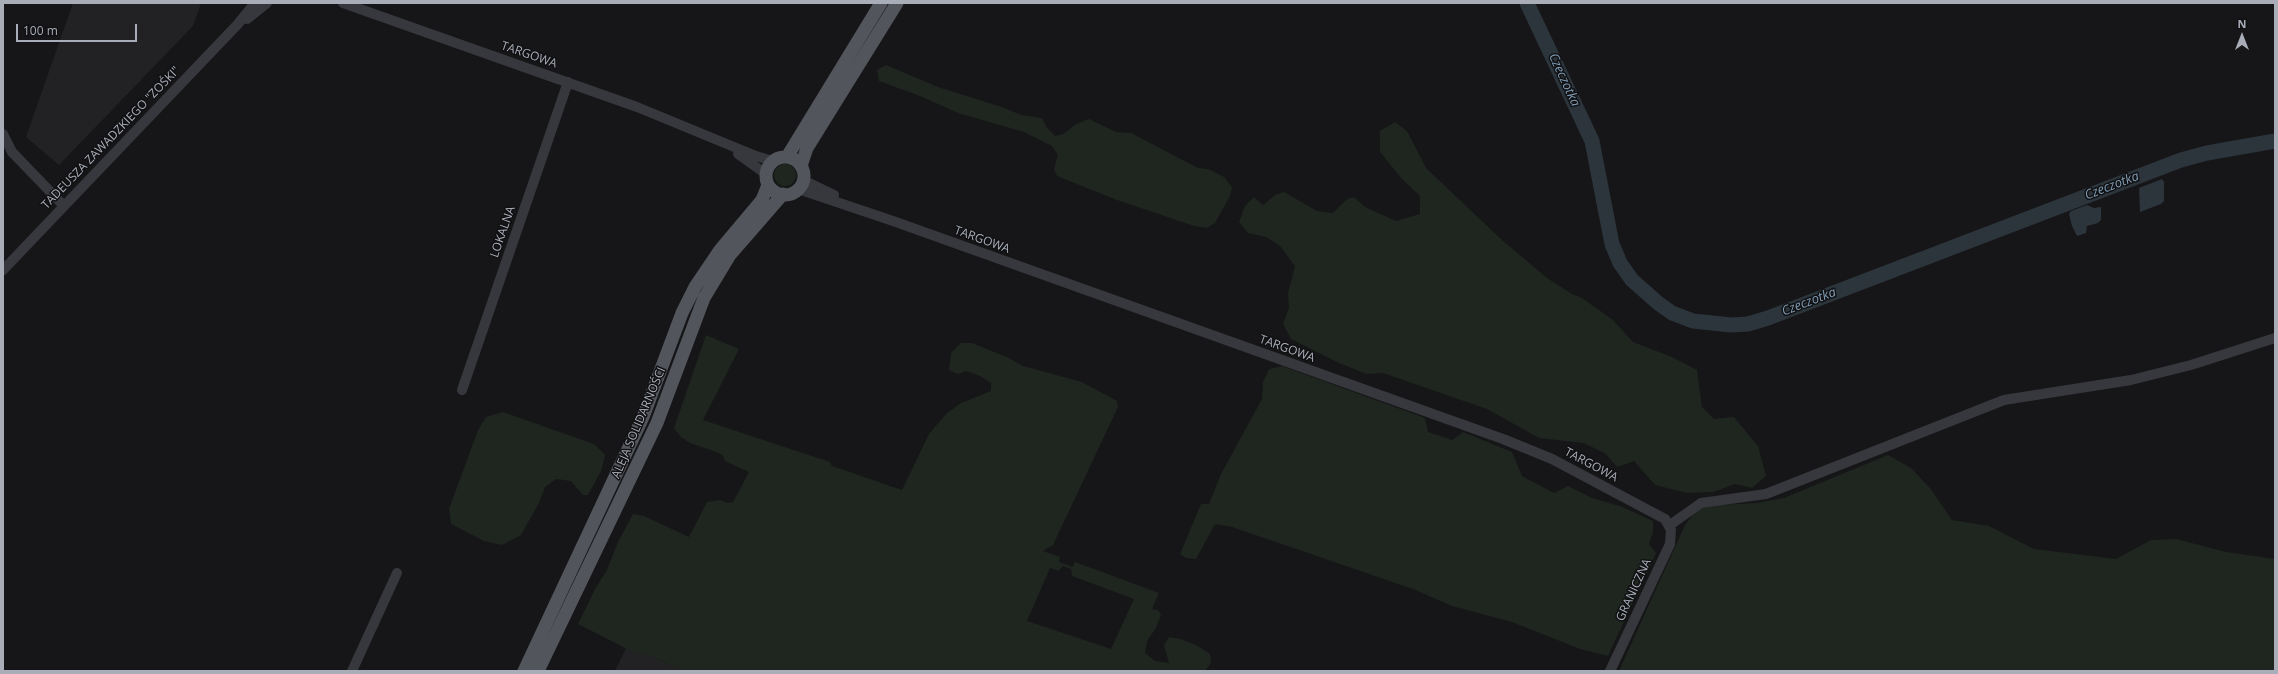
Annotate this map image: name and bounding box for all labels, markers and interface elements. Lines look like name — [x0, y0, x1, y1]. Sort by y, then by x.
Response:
scale bar — [18, 16, 139, 42]
north arrow — [2222, 16, 2262, 56]
text: N — [2238, 16, 2246, 31]
text: 100 m — [23, 22, 58, 39]
street label: TARGOWA — [499, 39, 559, 71]
water label: Czeczotka — [1545, 51, 1583, 109]
street label: TADEUSZA ZAWADZKIEGO "ZOŚKI" — [39, 64, 183, 212]
water label: Czeczotka — [2083, 169, 2141, 203]
street label: LOKALNA — [487, 204, 519, 260]
street label: TARGOWA — [952, 223, 1012, 257]
water label: Czeczotka — [1780, 285, 1838, 319]
street label: TARGOWA — [1257, 332, 1317, 366]
street label: ALEJA SOLIDARNOŚCI — [609, 365, 669, 481]
street label: TARGOWA — [1562, 445, 1620, 485]
street label: GRANICZNA — [1613, 557, 1655, 623]

